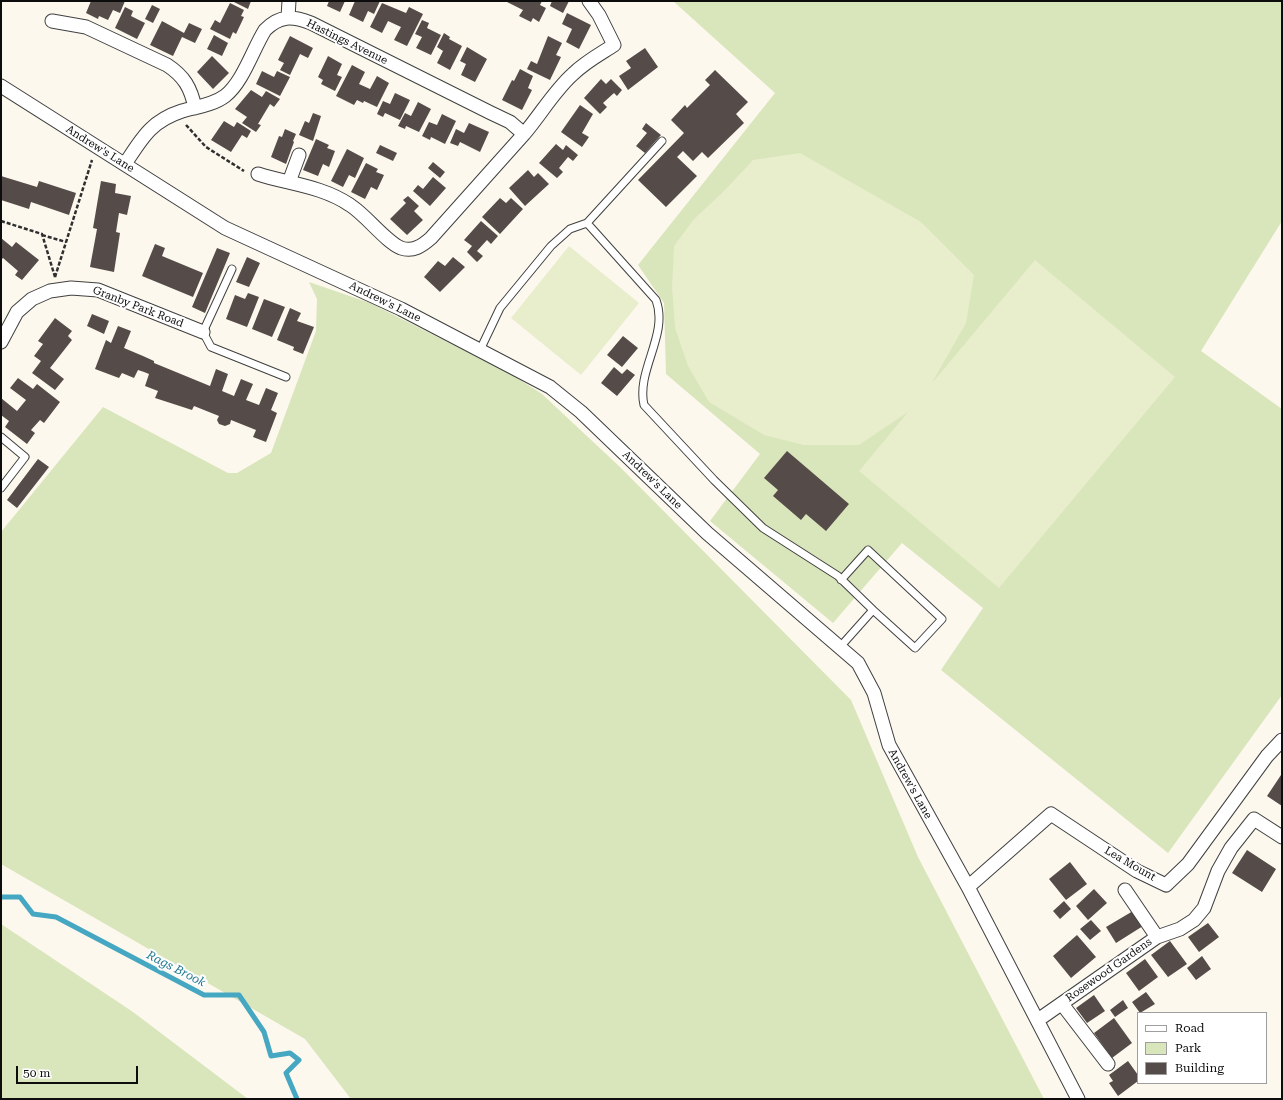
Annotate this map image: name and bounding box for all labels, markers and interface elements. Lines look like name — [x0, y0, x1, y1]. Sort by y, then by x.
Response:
street label: Hastings Avenue — [304, 17, 390, 67]
street label: Andrew's Lane — [63, 123, 137, 175]
street label: Andrew's Lane — [347, 279, 423, 325]
street label: Granby Park Road — [91, 284, 185, 330]
street label: Andrew's Lane — [619, 448, 685, 512]
street label: Andrew's Lane — [885, 747, 935, 821]
street label: Lea Mount — [1102, 844, 1158, 884]
street label: Rosewood Gardens — [1063, 935, 1155, 1005]
water label: Rags Brook — [144, 948, 208, 990]
legend — [1137, 1012, 1267, 1084]
text: Road — [1175, 1021, 1204, 1035]
text: Park — [1175, 1041, 1201, 1055]
scale bar — [18, 1058, 140, 1084]
text: Building — [1175, 1061, 1224, 1075]
text: 50 m — [23, 1066, 50, 1080]

